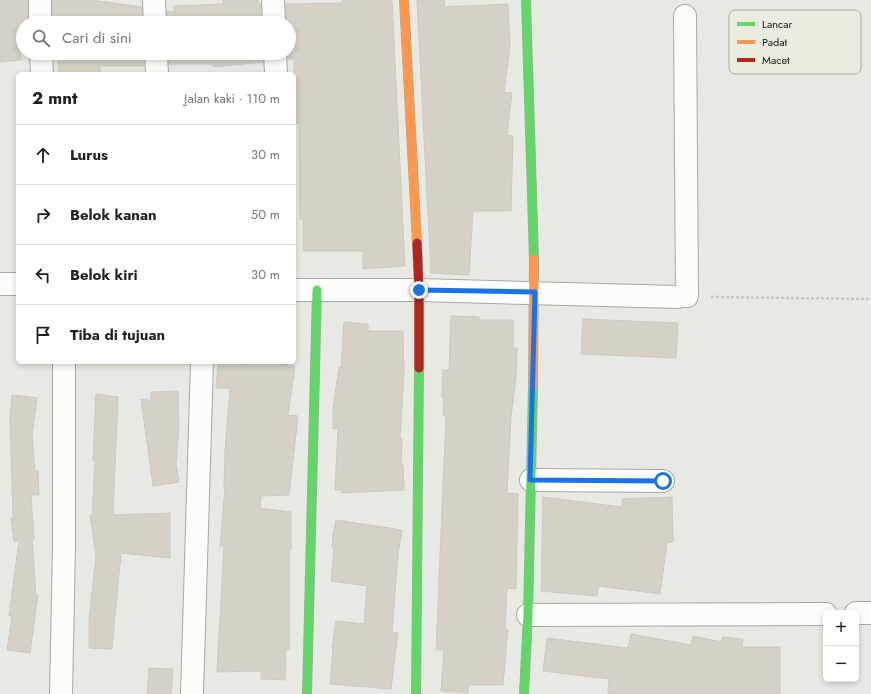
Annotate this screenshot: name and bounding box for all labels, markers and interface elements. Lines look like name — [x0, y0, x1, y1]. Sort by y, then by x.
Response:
legend — [729, 10, 861, 74]
search box — [16, 16, 296, 60]
text: Lancar — [762, 16, 793, 32]
icon: search — [30, 27, 52, 49]
text: Cari di sini — [62, 27, 132, 49]
text: Padat — [762, 34, 788, 50]
text: Macet — [762, 52, 790, 68]
text: 2 mnt — [32, 86, 77, 110]
text: Jalan kaki · 110 m — [184, 89, 280, 108]
icon: ahead — [32, 144, 54, 166]
text: Lurus — [70, 144, 108, 166]
text: 30 m — [251, 145, 280, 164]
icon: right — [32, 204, 54, 226]
text: Belok kanan — [70, 204, 157, 226]
text: 50 m — [251, 205, 280, 224]
icon: left — [32, 264, 54, 286]
text: Belok kiri — [70, 264, 138, 286]
text: 30 m — [251, 265, 280, 284]
route end — [410, 281, 428, 299]
icon: arrive — [32, 324, 54, 346]
text: Tiba di tujuan — [70, 324, 165, 346]
route start — [654, 472, 672, 490]
map controls — [823, 610, 859, 682]
button: + — [823, 610, 859, 646]
button: − — [823, 646, 859, 682]

